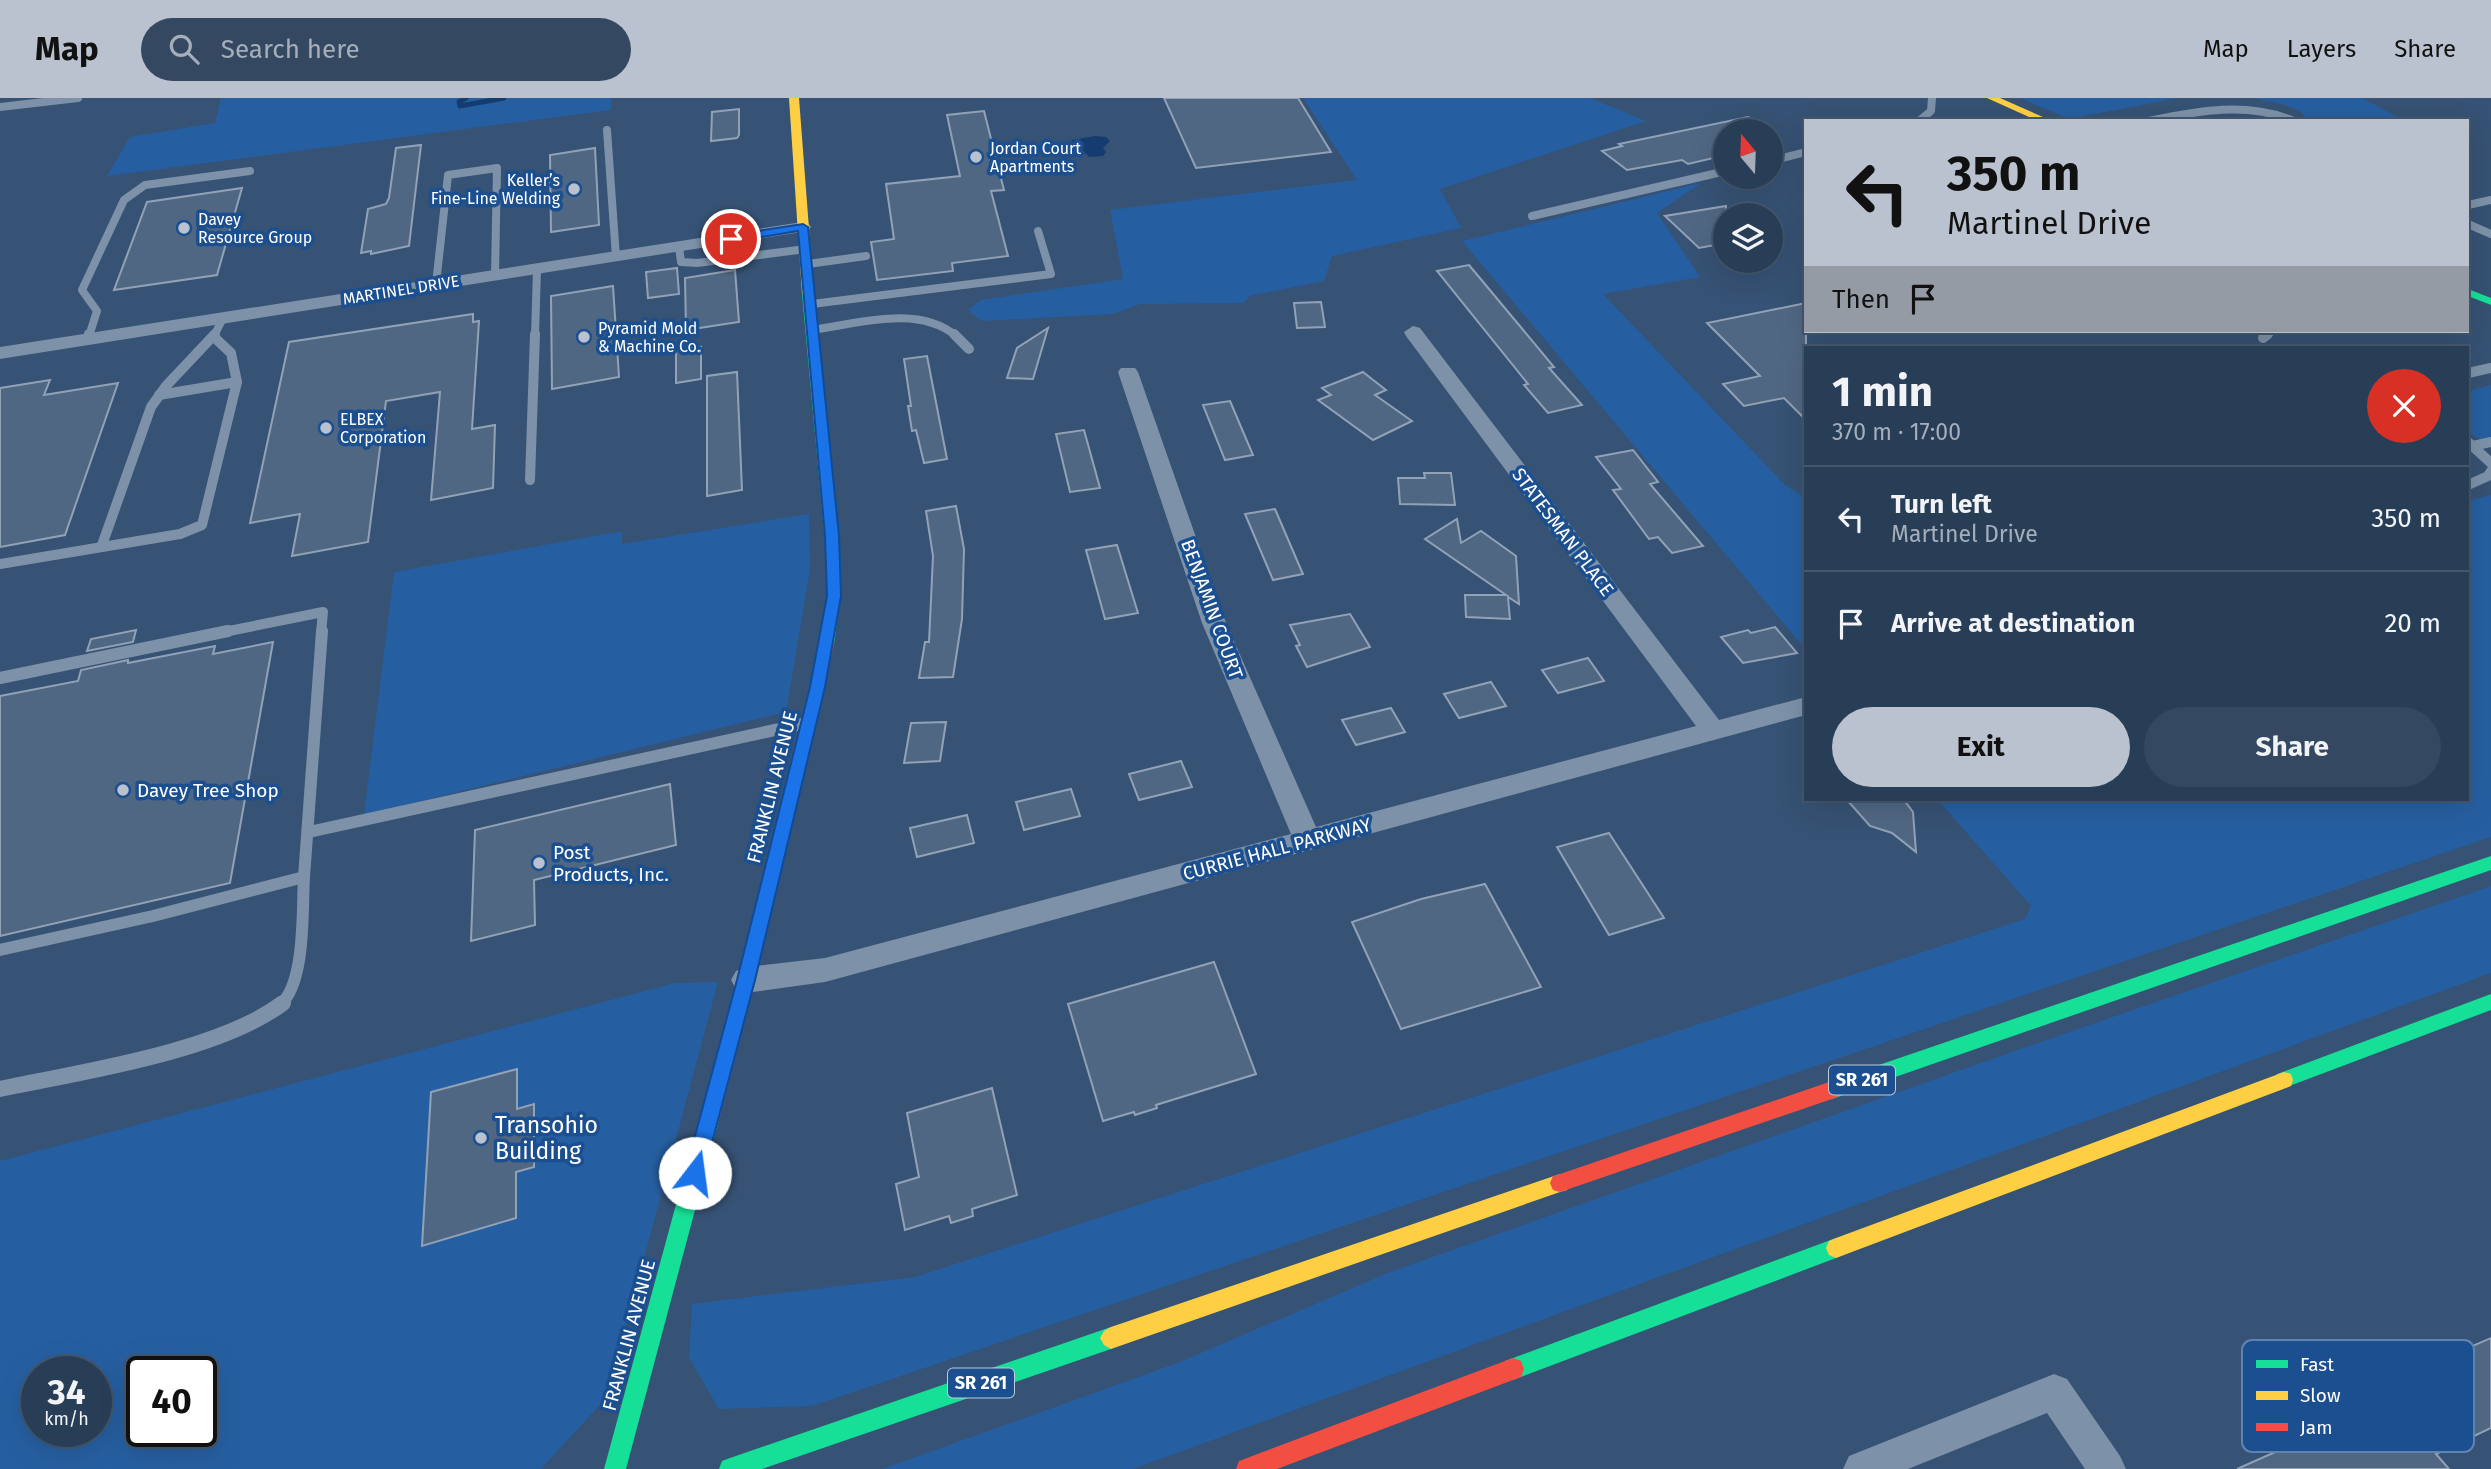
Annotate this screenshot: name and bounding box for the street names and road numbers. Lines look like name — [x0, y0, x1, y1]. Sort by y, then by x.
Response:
street label: MARTINEL DRIVE — [341, 271, 461, 309]
street label: STATESMAN PLACE — [1507, 463, 1619, 601]
street label: BENJAMIN COURT — [1176, 536, 1248, 682]
street label: FRANKLIN AVENUE — [742, 709, 802, 865]
street label: CURRIE HALL PARKWAY — [1180, 813, 1374, 885]
road number: SR 261 — [1829, 1065, 1895, 1094]
street label: FRANKLIN AVENUE — [598, 1257, 660, 1413]
road number: SR 261 — [948, 1368, 1014, 1398]

